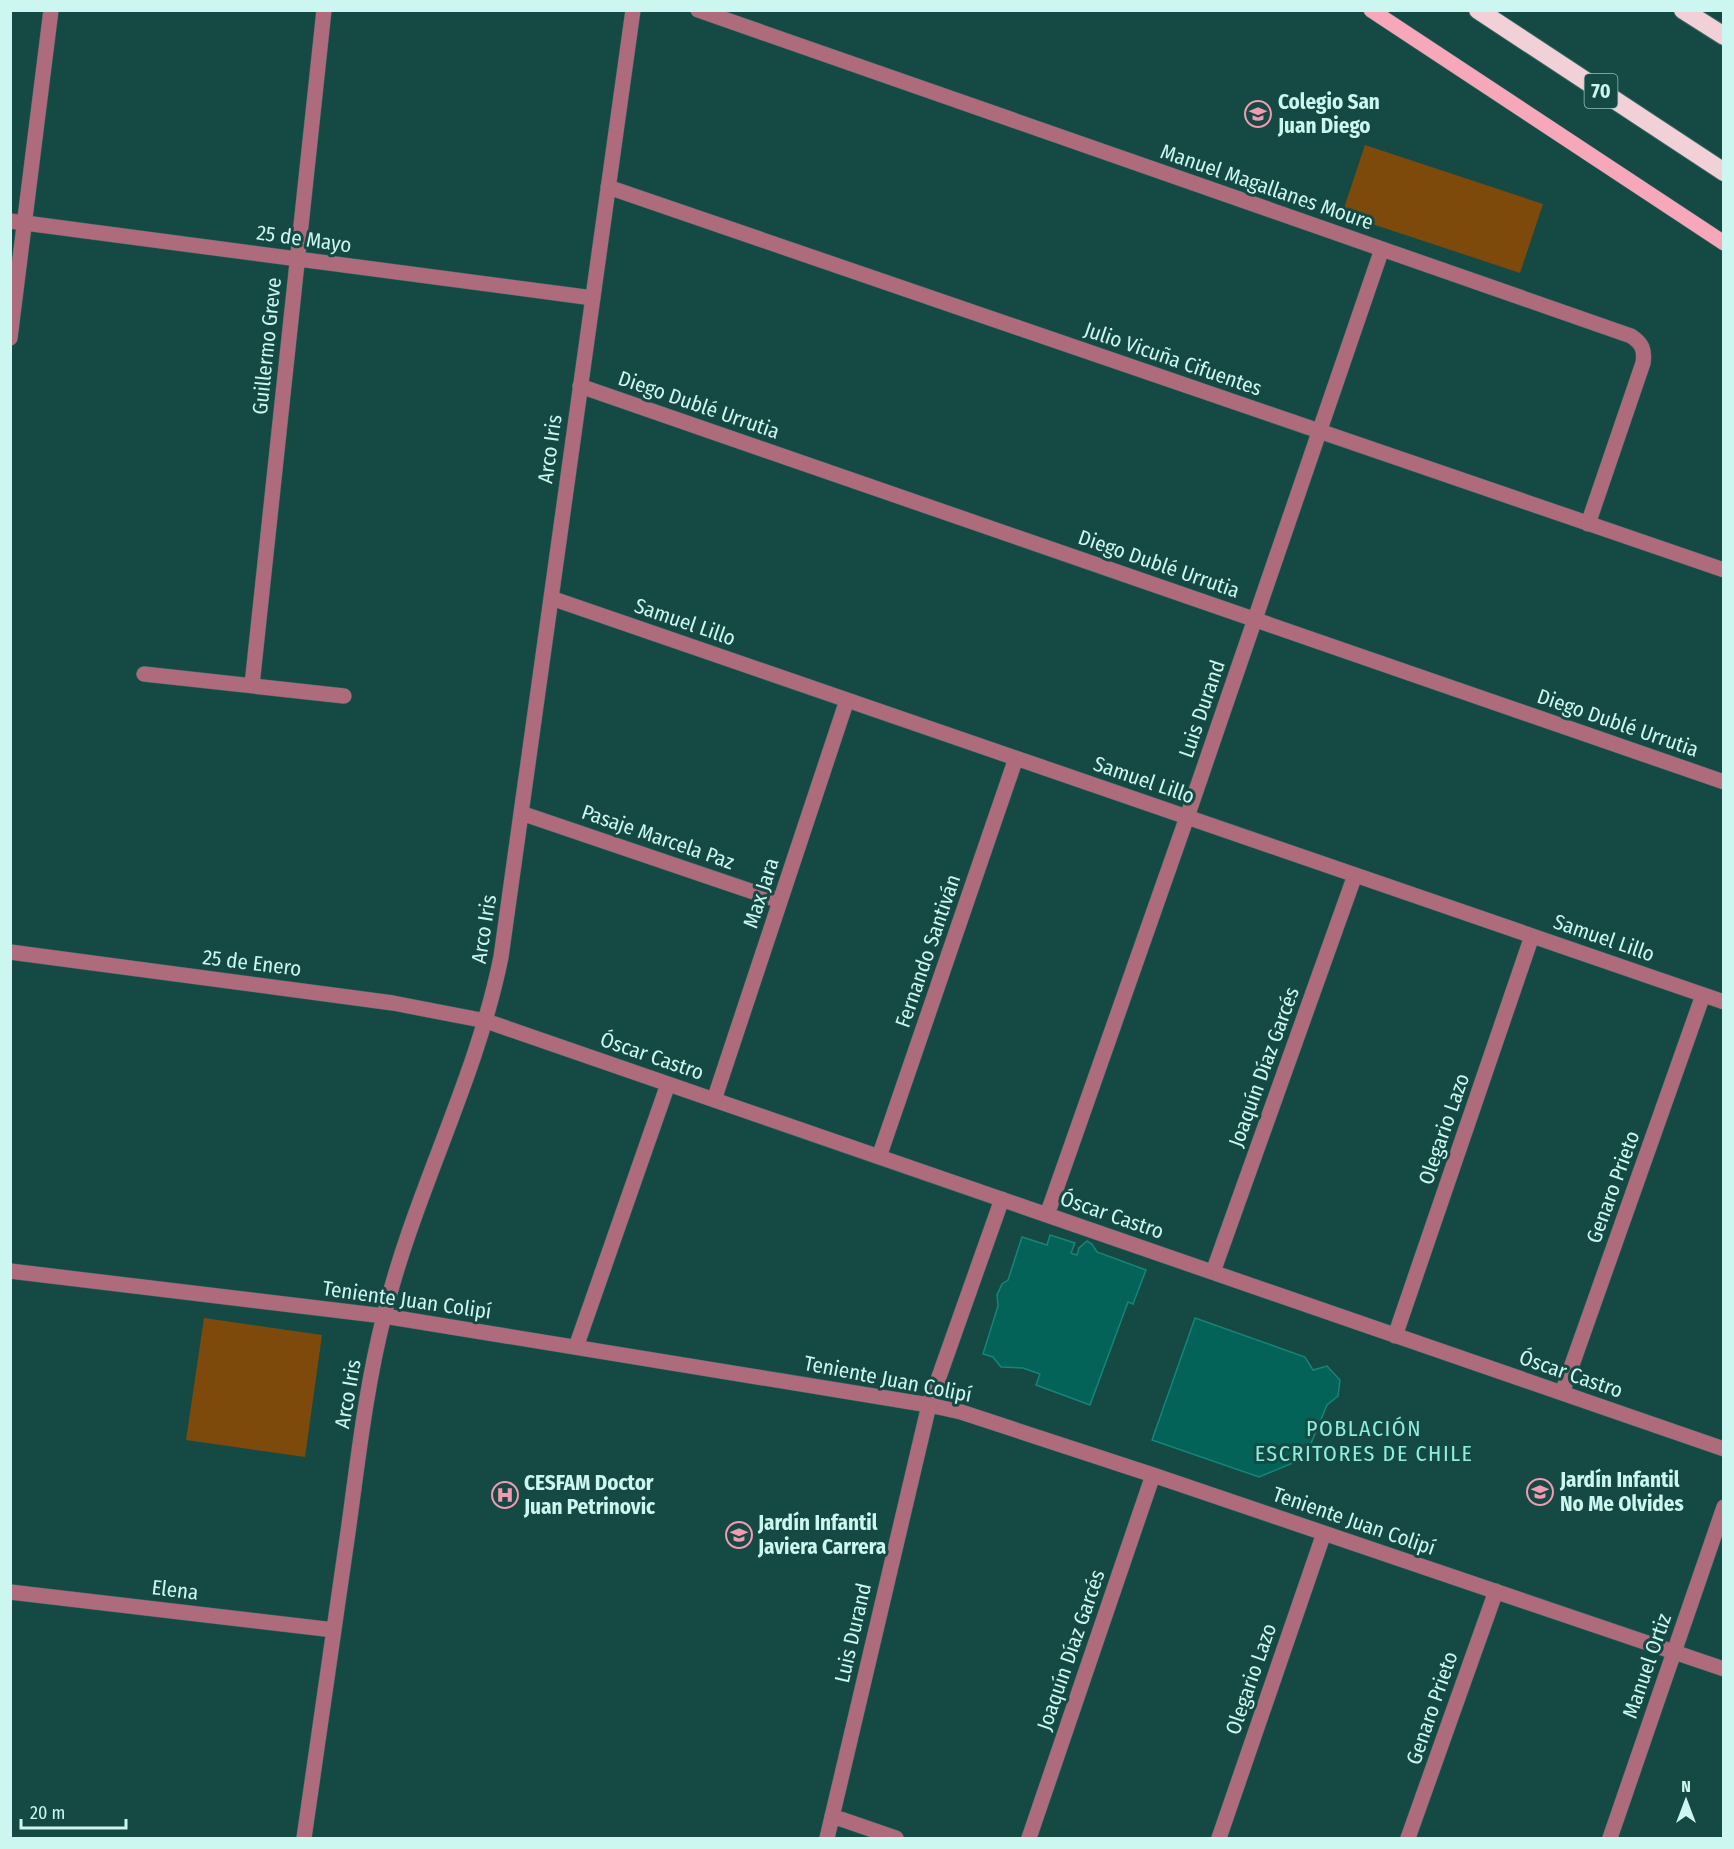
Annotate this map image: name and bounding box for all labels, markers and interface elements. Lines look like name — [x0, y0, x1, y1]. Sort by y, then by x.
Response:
road number: 70 — [1584, 74, 1618, 108]
place label: Colegio San Juan Diego — [1277, 89, 1380, 139]
school or university icon: Colegio San Juan Diego — [1243, 99, 1273, 129]
street label: Manuel Magallanes Moure — [1157, 138, 1377, 236]
street label: 25 de Mayo — [255, 219, 353, 259]
street label: Guillermo Greve — [247, 276, 287, 416]
street label: Julio Vicuña Cifuentes — [1081, 316, 1265, 402]
street label: Diego Dublé Urrutia — [615, 365, 783, 445]
street label: Arco Iris — [532, 413, 568, 485]
street label: Diego Dublé Urrutia — [1075, 524, 1243, 604]
street label: Samuel Lillo — [631, 593, 739, 651]
street label: Luis Durand — [1173, 657, 1231, 761]
street label: Diego Dublé Urrutia — [1534, 683, 1702, 763]
street label: Samuel Lillo — [1090, 751, 1198, 809]
street label: Pasaje Marcela Paz — [578, 799, 738, 875]
street label: Max Jara — [737, 855, 785, 931]
street label: Fernando Santiván — [890, 871, 966, 1031]
street label: Arco Iris — [466, 893, 502, 965]
street label: Samuel Lillo — [1550, 909, 1658, 967]
street label: 25 de Enero — [201, 944, 303, 982]
street label: Joaquín Díaz Garcés — [1223, 983, 1305, 1151]
street label: Óscar Castro — [597, 1026, 707, 1086]
street label: Olegario Lazo — [1413, 1070, 1475, 1188]
street label: Genaro Prieto — [1581, 1127, 1645, 1247]
street label: Óscar Castro — [1057, 1185, 1167, 1245]
street label: Teniente Juan Colipí — [321, 1275, 493, 1325]
street label: Óscar Castro — [1516, 1344, 1626, 1404]
street label: Teniente Juan Colipí — [802, 1350, 974, 1408]
street label: Arco Iris — [329, 1358, 367, 1430]
district label: POBLACIÓN ESCRITORES DE CHILE — [1255, 1415, 1473, 1467]
place label: Jardín Infantil No Me Olvides — [1559, 1467, 1684, 1517]
place label: CESFAM Doctor Juan Petrinovic — [523, 1470, 656, 1520]
school or university icon: Jardín Infantil No Me Olvides — [1525, 1477, 1555, 1507]
hospital icon: CESFAM Doctor Juan Petrinovic — [490, 1480, 520, 1510]
street label: Teniente Juan Colipí — [1269, 1481, 1439, 1561]
place label: Jardín Infantil Javiera Carrera — [757, 1510, 886, 1560]
school or university icon: Jardín Infantil Javiera Carrera — [724, 1520, 754, 1550]
street label: Joaquín Díaz Garcés — [1031, 1566, 1111, 1734]
street label: Elena — [150, 1574, 200, 1606]
street label: Luis Durand — [829, 1581, 877, 1685]
street label: Manuel Ortiz — [1617, 1610, 1677, 1722]
street label: Olegario Lazo — [1220, 1620, 1282, 1738]
street label: Genaro Prieto — [1401, 1648, 1463, 1768]
north arrow — [1656, 1771, 1716, 1831]
text: N — [1681, 1777, 1691, 1796]
scale bar — [21, 1792, 126, 1830]
text: 20 m — [30, 1802, 65, 1824]

